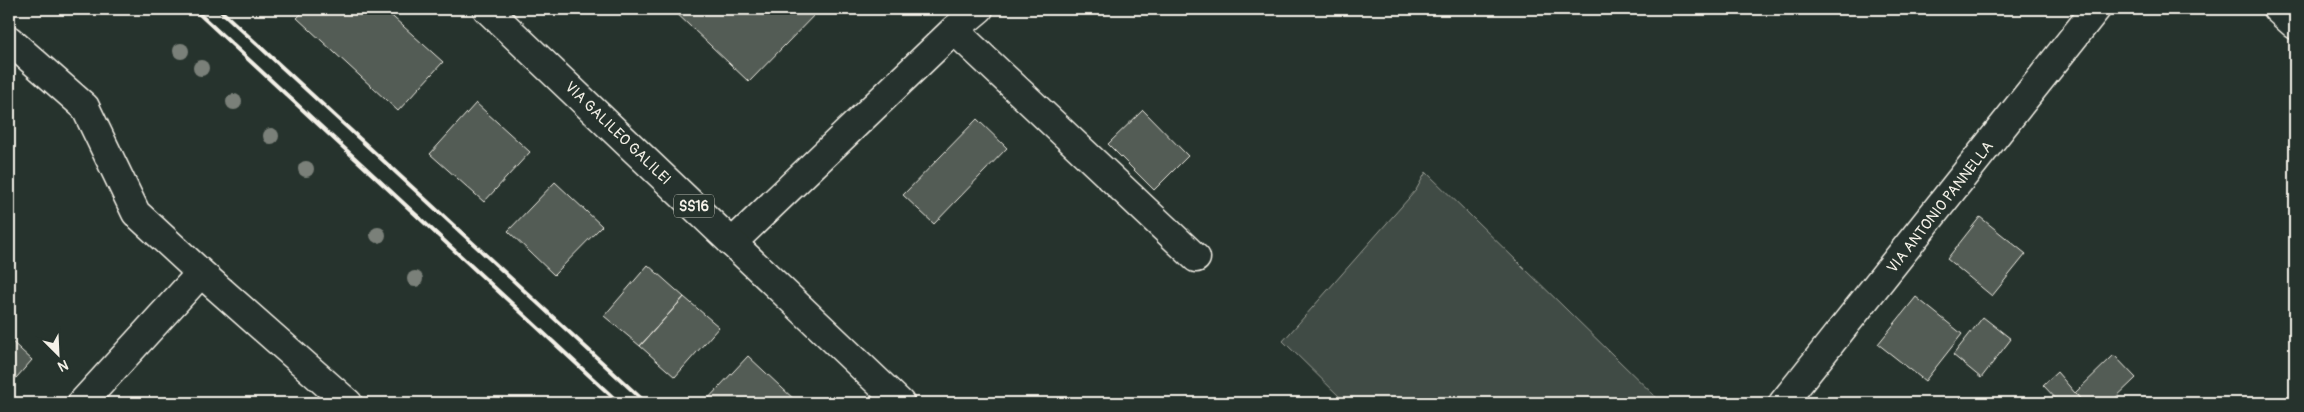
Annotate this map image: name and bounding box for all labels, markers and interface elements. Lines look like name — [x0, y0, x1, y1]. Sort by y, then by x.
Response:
street label: VIA GALILEO GALILEI — [561, 78, 675, 189]
street label: VIA ANTONIO PANNELLA — [1883, 137, 1998, 277]
road number: SS16 — [674, 195, 714, 218]
north arrow — [32, 330, 82, 380]
text: N — [55, 356, 71, 375]

